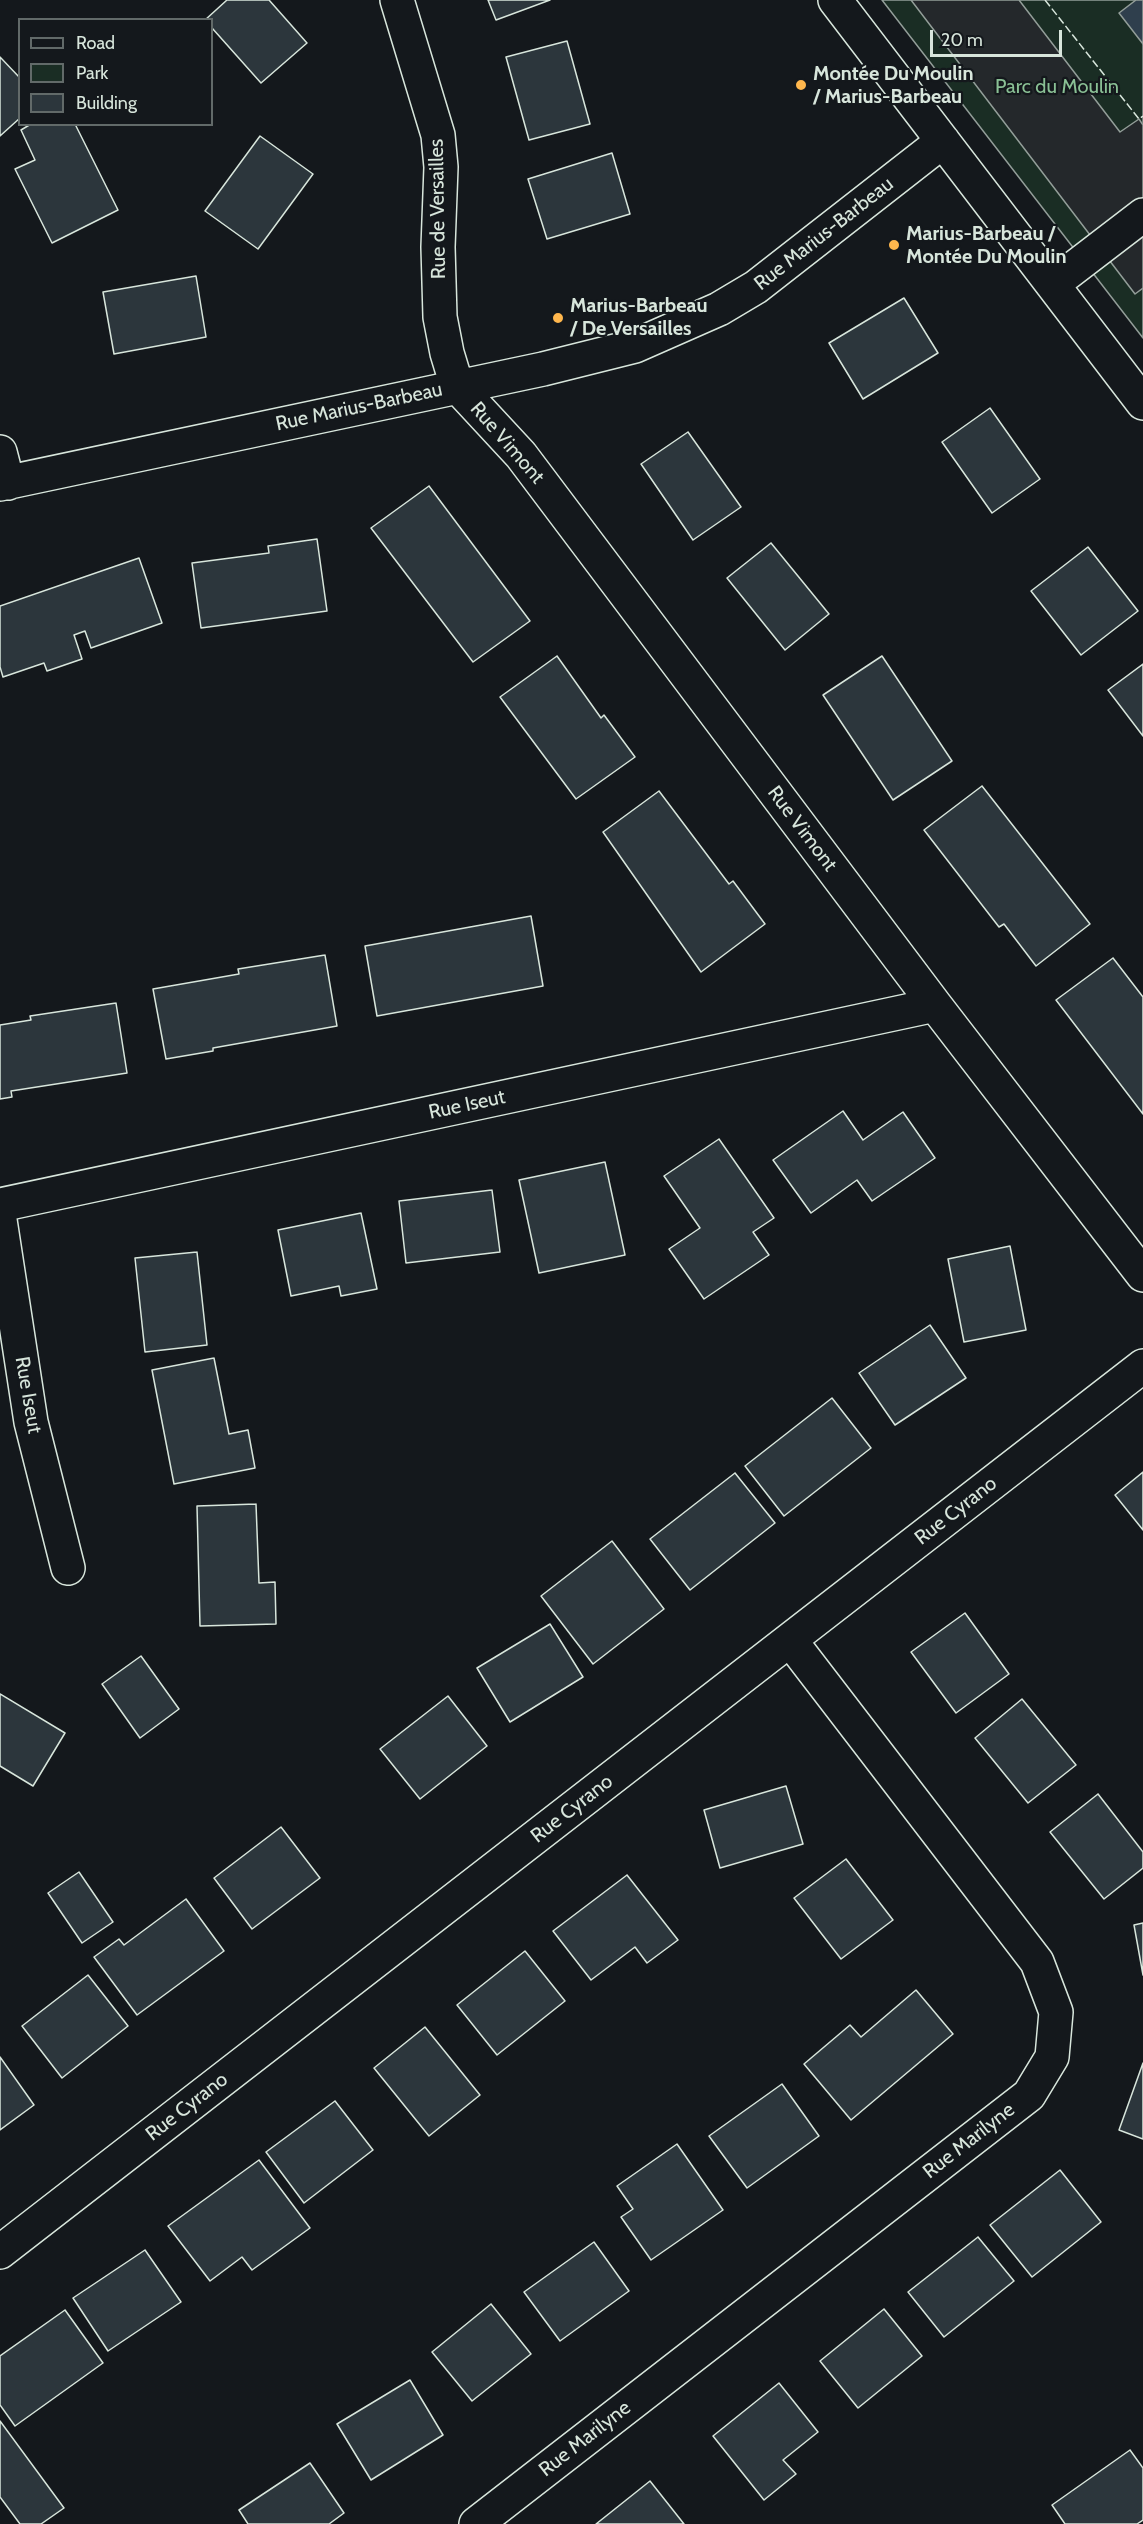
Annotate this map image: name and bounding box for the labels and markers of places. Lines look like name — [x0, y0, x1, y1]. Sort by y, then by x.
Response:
place label: Montée Du Moulin / Marius-Barbeau — [813, 62, 973, 109]
marker: Montée Du Moulin / Marius-Barbeau — [794, 78, 808, 92]
place label: Marius-Barbeau / Montée Du Moulin — [906, 222, 1066, 269]
marker: Marius-Barbeau / Montée Du Moulin — [887, 238, 901, 252]
place label: Marius-Barbeau / De Versailles — [570, 294, 707, 341]
marker: Marius-Barbeau / De Versailles — [551, 311, 565, 325]

